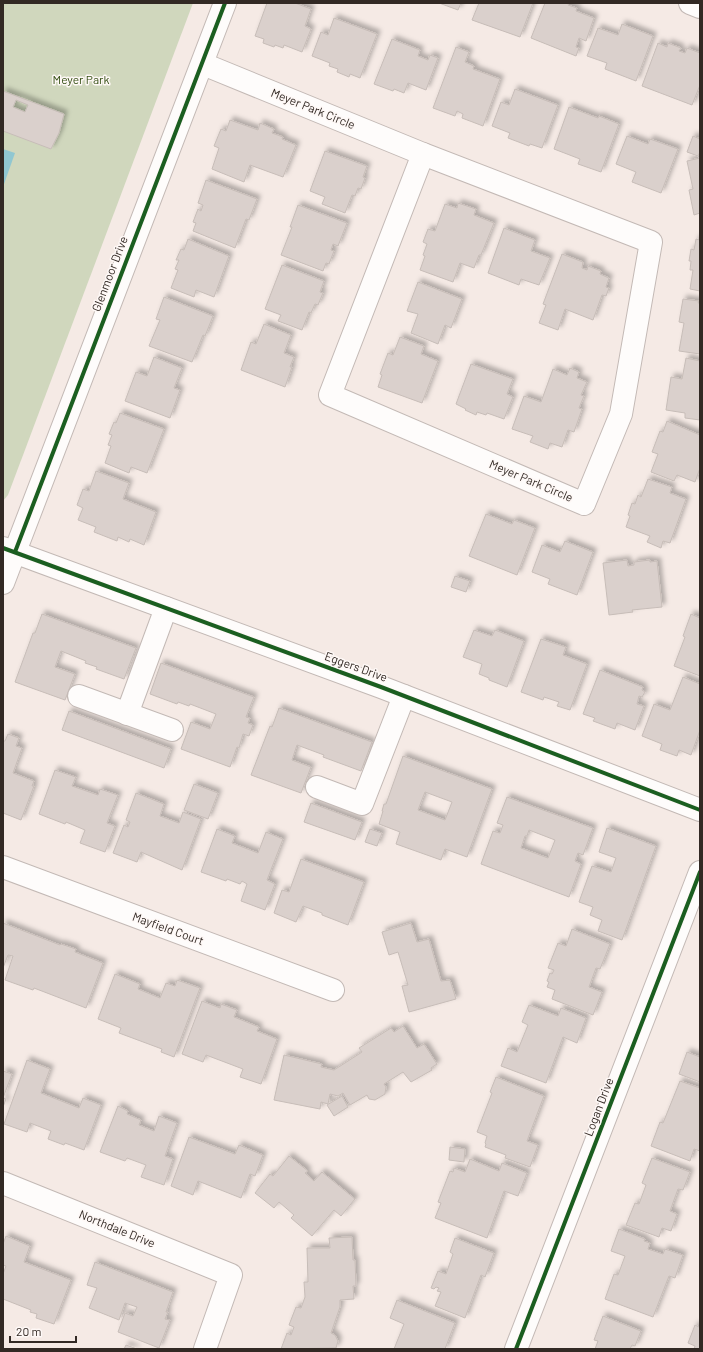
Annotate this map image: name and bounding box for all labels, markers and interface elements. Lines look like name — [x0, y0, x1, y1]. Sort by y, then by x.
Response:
park label: Meyer Park — [53, 72, 109, 86]
street label: Meyer Park Circle — [269, 85, 357, 131]
street label: Glenmoor Drive — [88, 234, 130, 313]
street label: Meyer Park Circle — [488, 456, 575, 504]
street label: Eggers Drive — [323, 648, 390, 684]
street label: Mayfield Court — [131, 909, 206, 947]
street label: Logan Drive — [581, 1075, 616, 1138]
street label: Northdale Drive — [77, 1206, 158, 1250]
scale bar — [10, 1318, 76, 1344]
text: 20 m — [16, 1324, 42, 1338]

